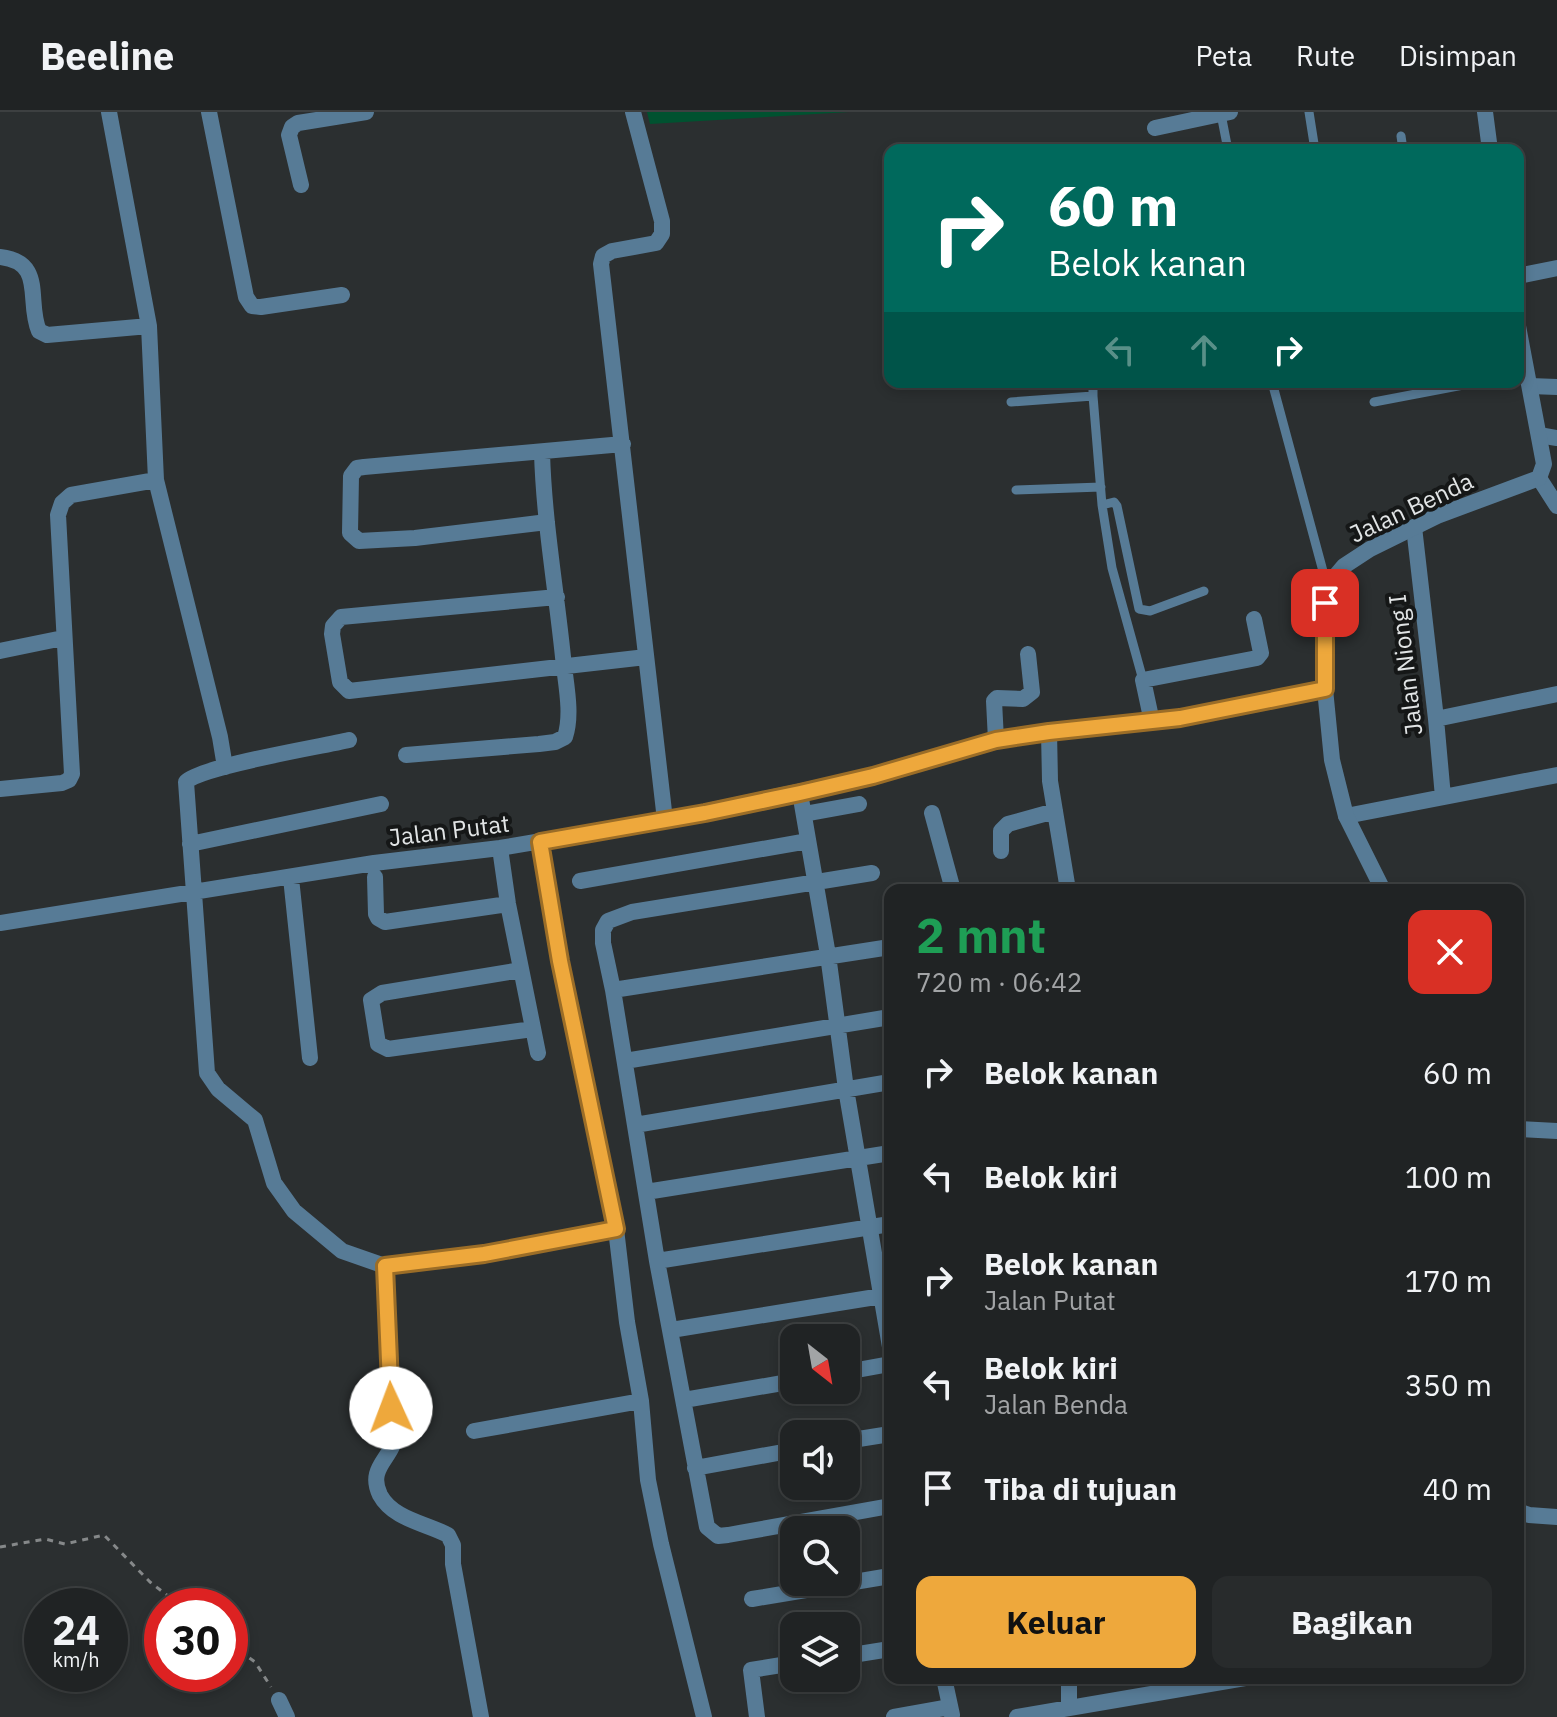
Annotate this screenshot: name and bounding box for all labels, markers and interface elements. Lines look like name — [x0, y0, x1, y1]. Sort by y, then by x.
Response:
text: Beeline — [40, 31, 174, 80]
text: Peta — [1196, 37, 1252, 74]
text: Rute — [1296, 37, 1355, 74]
text: Disimpan — [1399, 37, 1517, 74]
text: 60 m — [1048, 169, 1178, 241]
icon: right — [916, 176, 1020, 280]
text: Belok kanan — [1048, 239, 1247, 286]
icon: left — [1098, 328, 1142, 372]
icon: ahead — [1182, 328, 1226, 372]
icon: right — [1266, 328, 1310, 372]
street label: Jalan Benda — [1344, 464, 1478, 550]
pin — [1291, 569, 1359, 637]
icon: arrive — [1303, 581, 1347, 625]
street label: Jalan Niong I — [1380, 593, 1430, 737]
street label: Jalan Putat — [387, 807, 511, 853]
text: 2 mnt — [916, 904, 1046, 966]
button: close — [1408, 910, 1492, 994]
text: 720 m · 06:42 — [916, 965, 1082, 999]
icon: right — [916, 1050, 960, 1094]
text: Belok kanan — [984, 1053, 1158, 1092]
text: 60 m — [1423, 1053, 1492, 1092]
icon: left — [916, 1154, 960, 1198]
text: Belok kiri — [984, 1157, 1118, 1196]
text: 100 m — [1405, 1157, 1492, 1196]
text: Belok kanan — [984, 1244, 1158, 1283]
icon: right — [916, 1258, 960, 1302]
text: 170 m — [1405, 1261, 1492, 1300]
text: Jalan Putat — [984, 1283, 1116, 1317]
north arrow — [780, 1324, 860, 1404]
map controls — [780, 1324, 860, 1692]
text: Belok kiri — [984, 1348, 1118, 1387]
icon: left — [916, 1362, 960, 1406]
text: 350 m — [1405, 1365, 1492, 1404]
position arrow — [349, 1366, 433, 1450]
text: Jalan Benda — [984, 1387, 1128, 1421]
button: sound — [780, 1420, 860, 1500]
icon: arrive — [916, 1466, 960, 1510]
text: Tiba di tujuan — [984, 1469, 1177, 1508]
text: 40 m — [1423, 1469, 1492, 1508]
button: search — [780, 1516, 860, 1596]
button: Keluar — [916, 1576, 1196, 1668]
button: Bagikan — [1212, 1576, 1492, 1668]
speed limit sign: 30 — [144, 1588, 248, 1692]
text: 24 — [52, 1604, 100, 1656]
button: layers — [780, 1612, 860, 1692]
text: km/h — [52, 1646, 100, 1673]

